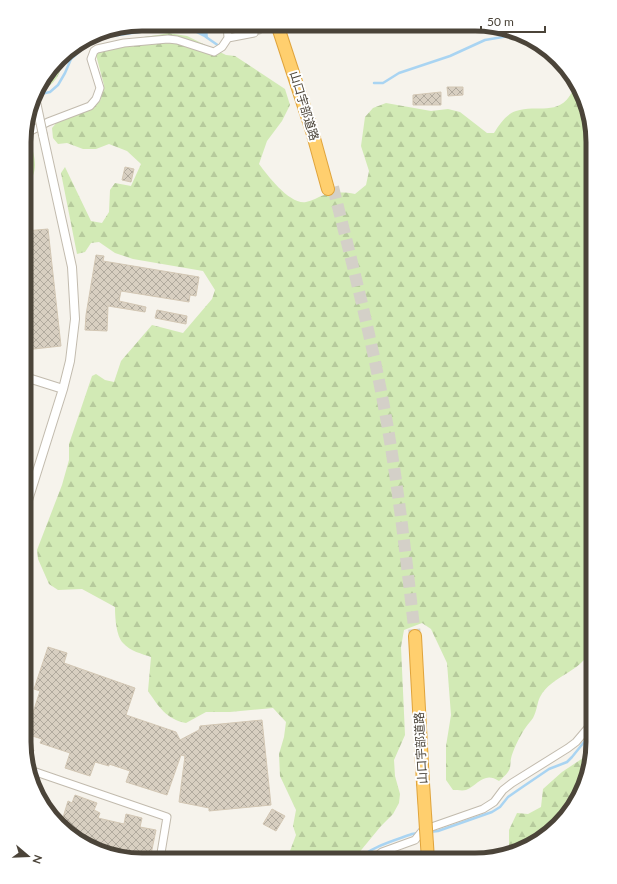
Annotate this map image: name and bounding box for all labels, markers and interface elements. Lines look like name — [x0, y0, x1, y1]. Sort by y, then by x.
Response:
scale bar — [481, 8, 545, 34]
text: 50 m — [487, 14, 514, 29]
street label: 山口宇部道路 — [287, 69, 322, 142]
street label: 山口宇部道路 — [411, 712, 430, 784]
north arrow — [8, 836, 48, 876]
text: N — [30, 853, 45, 866]

